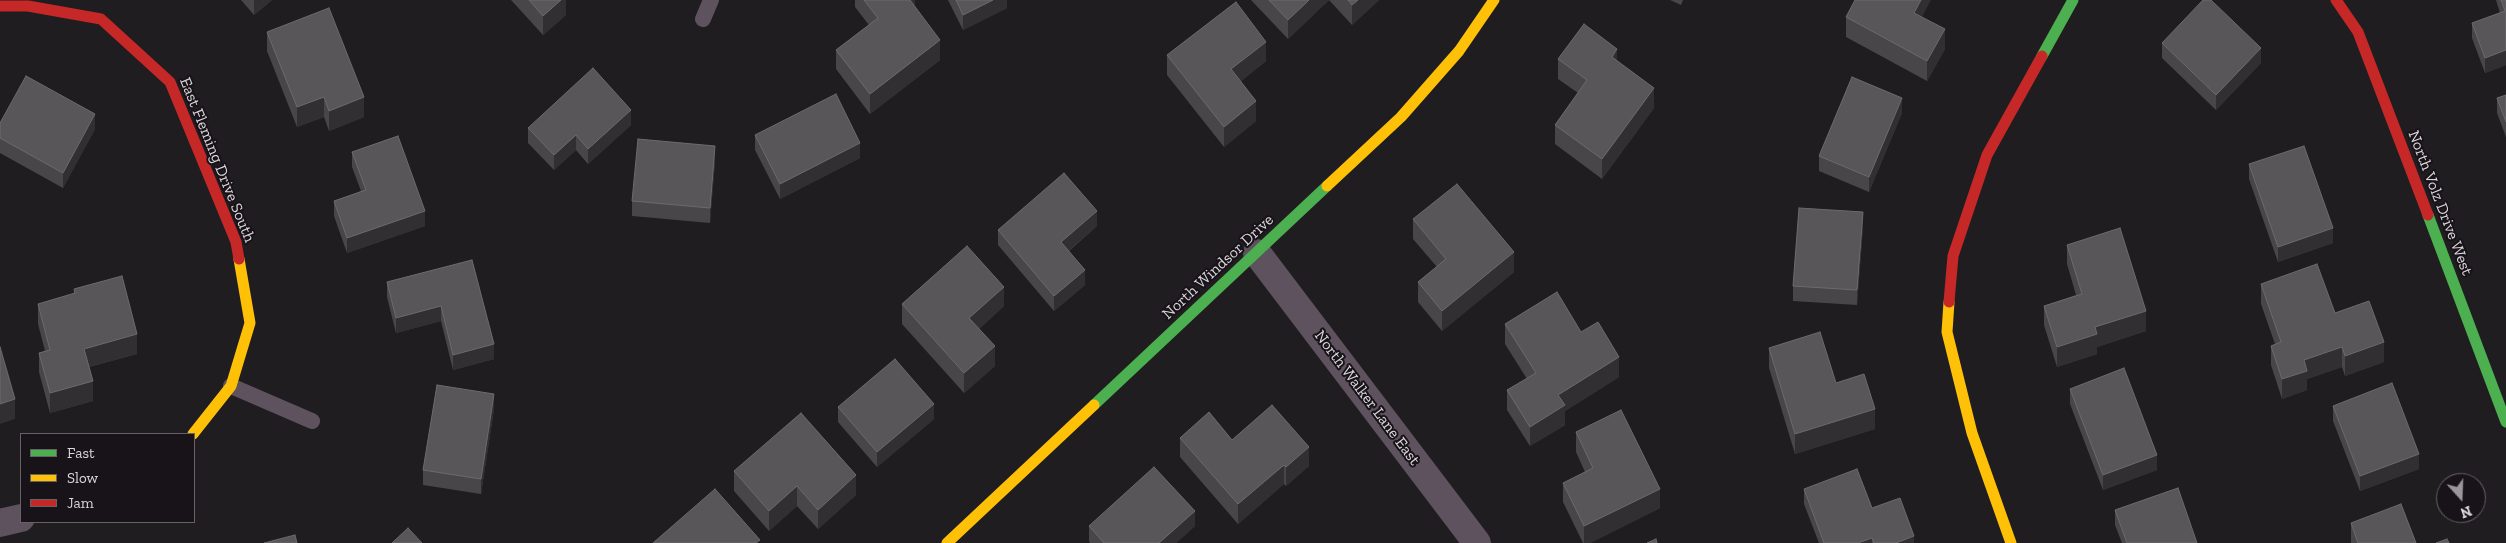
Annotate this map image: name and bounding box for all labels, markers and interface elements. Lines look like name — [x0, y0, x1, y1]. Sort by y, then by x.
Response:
street label: East Fleming Drive South — [175, 75, 259, 245]
street label: North Volz Drive West — [2403, 128, 2477, 278]
street label: North Windsor Drive — [1158, 210, 1278, 324]
street label: North Walker Lane East — [1310, 327, 1424, 469]
legend — [20, 433, 195, 523]
text: Fast — [67, 444, 95, 462]
text: Slow — [67, 469, 98, 487]
north arrow — [2436, 473, 2486, 523]
text: Jam — [67, 494, 94, 512]
text: N — [2458, 502, 2474, 521]

